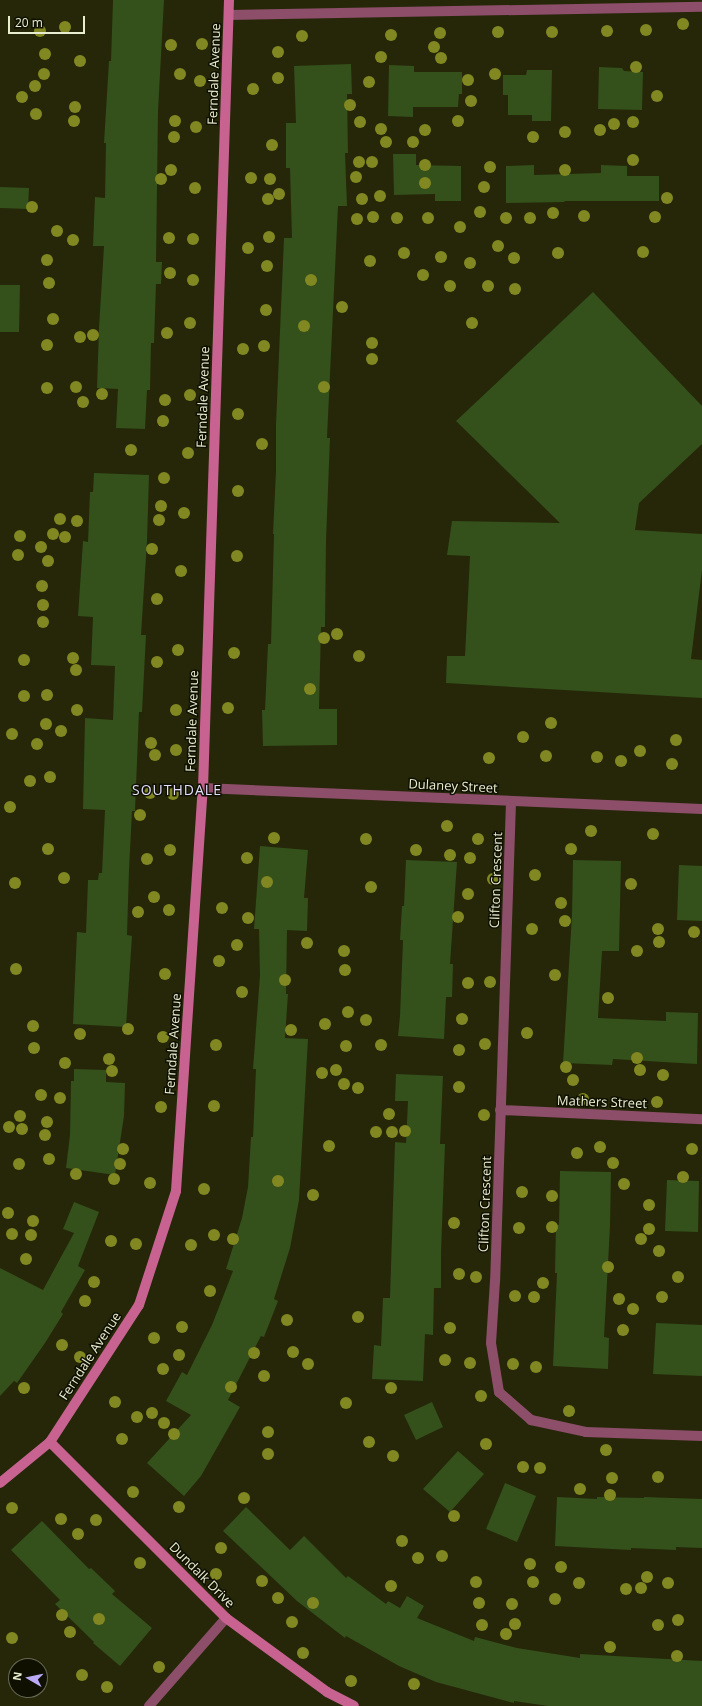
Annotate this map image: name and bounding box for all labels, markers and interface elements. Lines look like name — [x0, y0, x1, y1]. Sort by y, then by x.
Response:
scale bar — [10, 8, 87, 34]
text: 20 m — [15, 14, 43, 31]
street label: Ferndale Avenue — [204, 23, 224, 125]
street label: Ferndale Avenue — [193, 346, 213, 448]
street label: Ferndale Avenue — [182, 670, 202, 772]
street label: Dulaney Street — [408, 776, 498, 796]
district label: SOUTHDALE — [132, 782, 222, 798]
street label: Clifton Crescent — [487, 832, 505, 928]
street label: Ferndale Avenue — [162, 993, 184, 1095]
street label: Mathers Street — [557, 1093, 647, 1111]
street label: Clifton Crescent — [476, 1156, 494, 1252]
street label: Ferndale Avenue — [56, 1309, 124, 1403]
street label: Dundalk Drive — [166, 1539, 238, 1611]
north arrow — [8, 1658, 48, 1698]
text: N — [9, 1671, 25, 1682]

